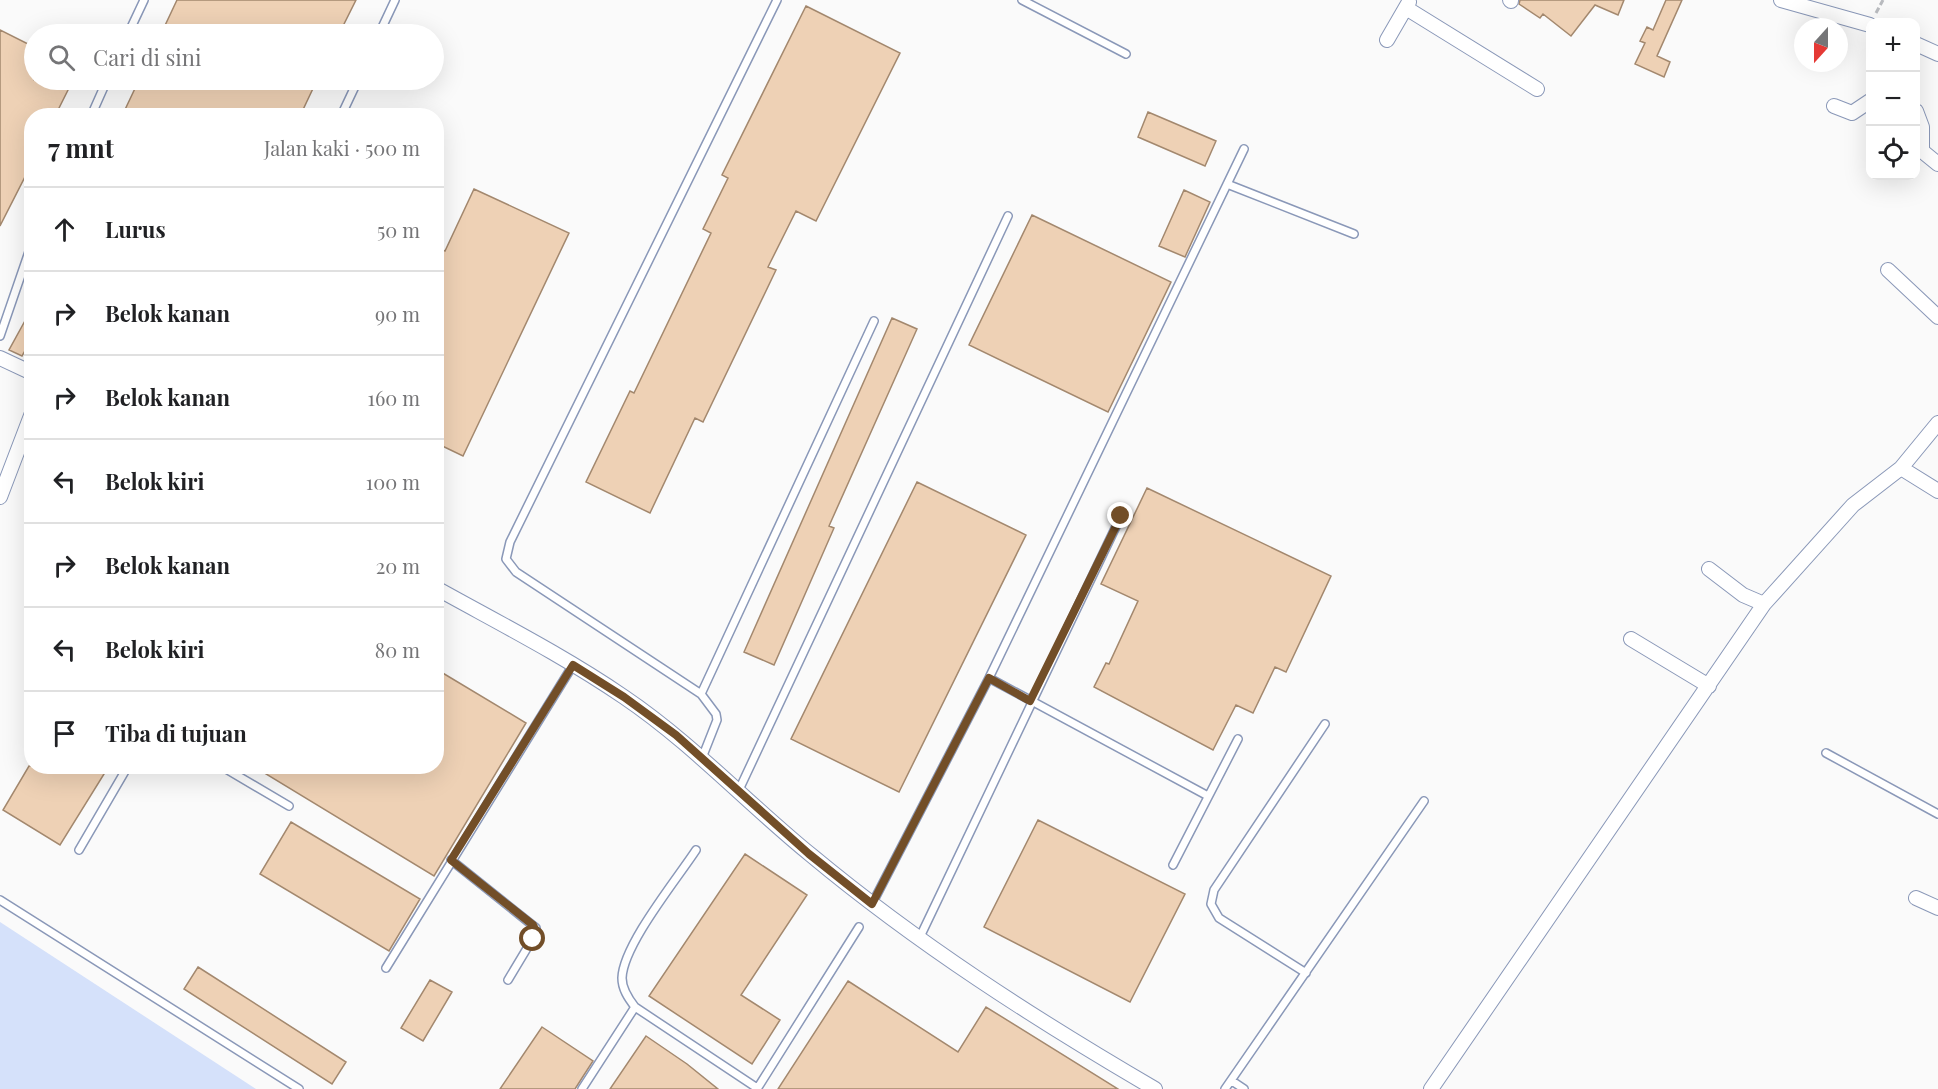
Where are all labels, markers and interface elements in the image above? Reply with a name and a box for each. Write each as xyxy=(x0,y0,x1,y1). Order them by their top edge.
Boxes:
north arrow xyxy=(1794,18,1848,72)
map controls xyxy=(1866,18,1920,180)
button: + xyxy=(1866,18,1920,72)
search box xyxy=(24,24,444,90)
icon: search xyxy=(45,41,78,74)
text: Cari di sini xyxy=(93,42,201,72)
button: − xyxy=(1866,72,1920,126)
button: locate xyxy=(1866,126,1920,180)
text: 7 mnt xyxy=(48,130,114,165)
text: Jalan kaki · 500 m xyxy=(264,134,420,161)
icon: ahead xyxy=(48,213,81,246)
text: Lurus xyxy=(105,214,166,244)
text: 50 m xyxy=(377,216,420,243)
icon: right xyxy=(48,297,81,330)
text: Belok kanan xyxy=(105,298,230,328)
text: 90 m xyxy=(375,300,420,327)
icon: right xyxy=(48,381,81,414)
text: Belok kanan xyxy=(105,382,230,412)
text: 160 m xyxy=(368,384,420,411)
icon: left xyxy=(48,465,81,498)
text: Belok kiri xyxy=(105,466,204,496)
text: 100 m xyxy=(366,468,420,495)
route end xyxy=(1107,502,1133,528)
icon: right xyxy=(48,549,81,582)
text: Belok kanan xyxy=(105,550,230,580)
text: 20 m xyxy=(376,552,420,579)
icon: left xyxy=(48,633,81,666)
text: Belok kiri xyxy=(105,634,204,664)
text: 80 m xyxy=(375,636,420,663)
icon: arrive xyxy=(48,717,81,750)
text: Tiba di tujuan xyxy=(105,718,247,748)
route start xyxy=(519,925,545,951)

